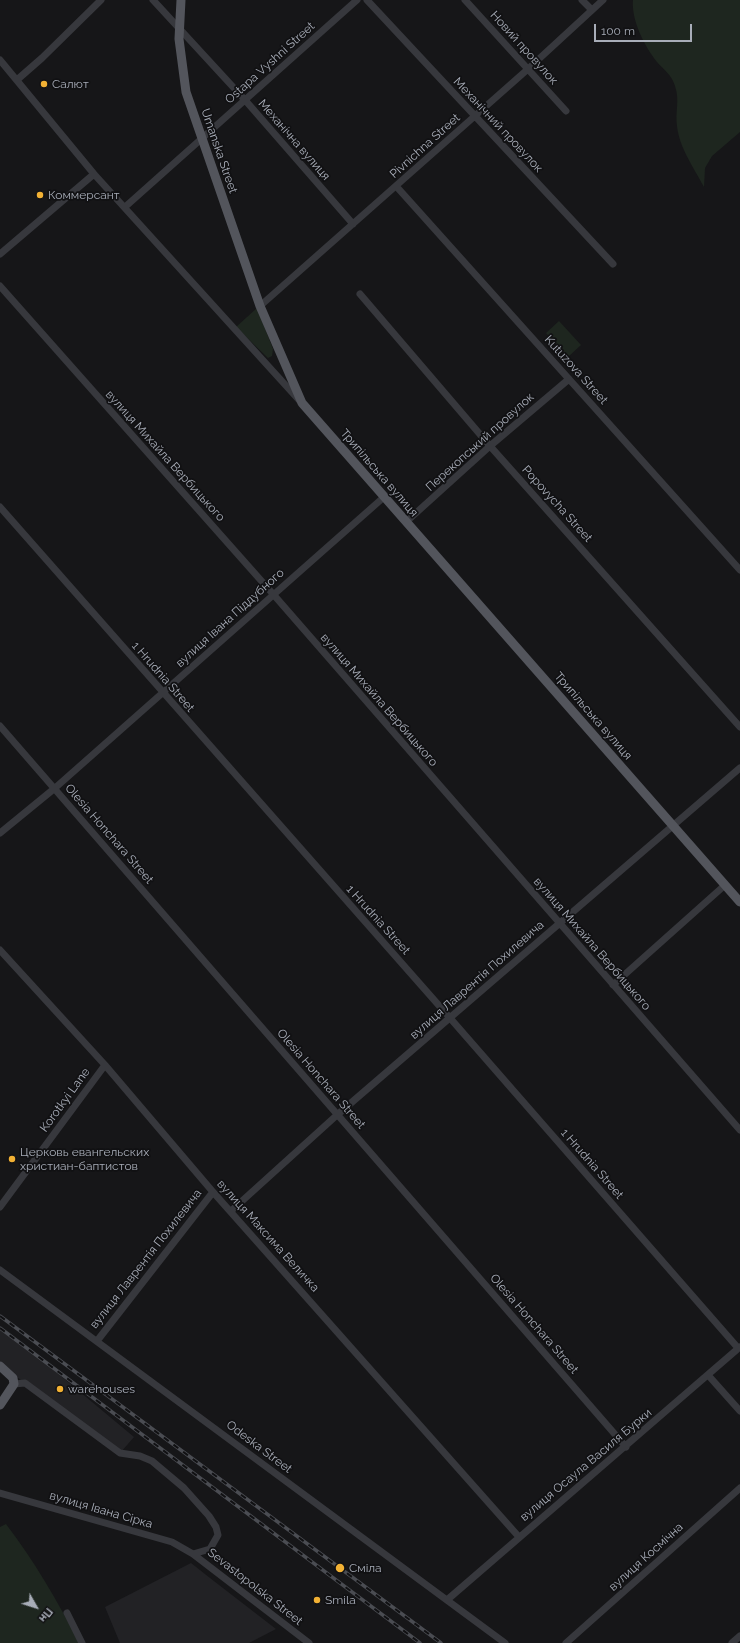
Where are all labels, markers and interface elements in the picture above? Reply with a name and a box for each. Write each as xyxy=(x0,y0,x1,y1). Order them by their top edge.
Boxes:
street label: Новий провулок xyxy=(487,8,561,88)
scale bar xyxy=(596,16,694,42)
street label: Ostapa Vyshni Street xyxy=(222,19,318,107)
text: 100 m xyxy=(601,24,635,38)
street label: Механічний провулок xyxy=(450,75,546,175)
place label: Салют xyxy=(52,77,89,91)
marker: Салют xyxy=(39,79,49,89)
street label: Механічна вулиця xyxy=(255,97,333,183)
street label: Umanska Street xyxy=(198,107,240,195)
street label: Pivnichna Street xyxy=(387,111,463,181)
place label: Коммерсант xyxy=(48,188,119,202)
marker: Коммерсант xyxy=(35,190,45,200)
street label: Kutuzova Street xyxy=(541,333,611,407)
street label: вулиця Михайла Вербицького xyxy=(102,387,228,525)
street label: Перекопський провулок xyxy=(423,390,537,494)
street label: Трипільська вулиця xyxy=(337,426,421,520)
street label: Popovycha Street xyxy=(519,463,595,545)
street label: вулиця Івана Піддубного xyxy=(173,566,287,670)
street label: вулиця Михайла Вербицького xyxy=(317,631,441,769)
street label: 1 Hrudnia Street xyxy=(129,639,197,715)
street label: Трипільська вулиця xyxy=(551,669,635,763)
street label: Olesia Honchara Street xyxy=(62,781,156,887)
street label: вулиця Михайла Вербицького xyxy=(530,875,654,1013)
street label: 1 Hrudnia Street xyxy=(343,882,413,958)
street label: вулиця Лаврентія Похилевича xyxy=(407,918,547,1042)
street label: Olesia Honchara Street xyxy=(274,1026,368,1132)
street label: Korotkyi Lane xyxy=(37,1065,93,1135)
street label: 1 Hrudnia Street xyxy=(558,1126,626,1202)
place label: Церковь евангельских христиан-баптистов xyxy=(20,1145,149,1173)
marker: Церковь евангельских христиан-баптистов xyxy=(7,1154,17,1164)
street label: вулиця Максима Величка xyxy=(214,1177,322,1295)
street label: вулиця Лаврентія Похилевича xyxy=(87,1186,205,1332)
street label: Olesia Honchara Street xyxy=(487,1271,581,1377)
place label: warehouses xyxy=(68,1382,135,1396)
marker: warehouses xyxy=(55,1384,65,1394)
street label: вулиця Осаула Василя Бурки xyxy=(517,1406,655,1524)
street label: Odeska Street xyxy=(223,1418,295,1476)
street label: вулиця Івана Сірка xyxy=(48,1488,154,1532)
street label: вулиця Космічна xyxy=(606,1520,686,1594)
street label: Sevastopolska Street xyxy=(205,1545,305,1629)
place label: Сміла xyxy=(349,1561,382,1575)
marker: Сміла xyxy=(334,1562,346,1574)
north arrow xyxy=(16,1587,56,1627)
place label: Smila xyxy=(325,1593,356,1607)
marker: Smila xyxy=(312,1595,322,1605)
text: Пн xyxy=(36,1605,55,1625)

